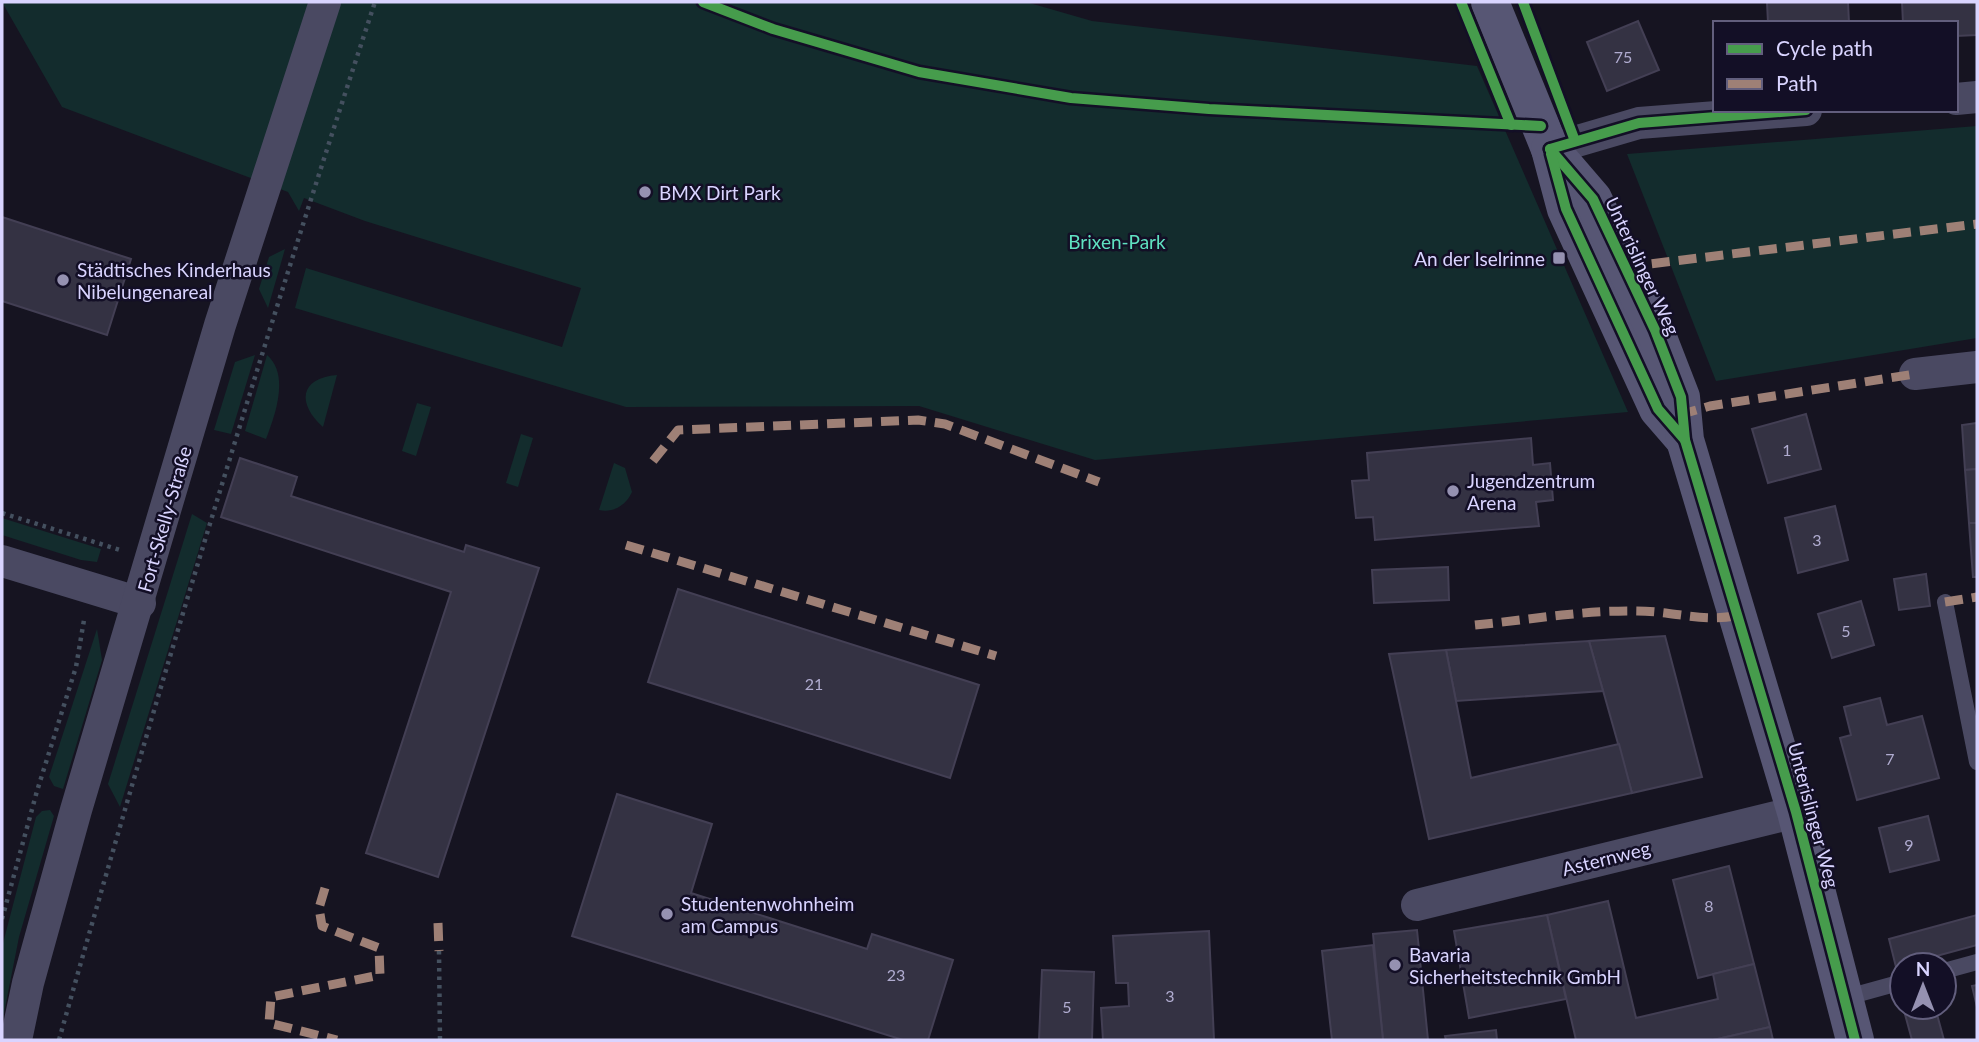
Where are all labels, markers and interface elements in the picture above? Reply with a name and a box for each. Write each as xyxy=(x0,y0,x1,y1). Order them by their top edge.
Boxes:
legend xyxy=(1713,21,1958,112)
text: Cycle path xyxy=(1776,35,1873,60)
house number: 75 xyxy=(1614,47,1632,66)
text: Path xyxy=(1776,70,1818,95)
place label: BMX Dirt Park xyxy=(659,181,781,204)
marker: BMX Dirt Park xyxy=(637,184,653,200)
street label: Unterislinger Weg xyxy=(1601,193,1685,339)
park label: Brixen-Park xyxy=(1068,230,1166,253)
place label: An der Iselrinne xyxy=(1414,247,1545,270)
marker: An der Iselrinne xyxy=(1551,250,1567,266)
place label: Städtisches Kinderhaus Nibelungenareal xyxy=(77,258,271,303)
marker: Städtisches Kinderhaus Nibelungenareal xyxy=(55,272,71,288)
house number: 1 xyxy=(1782,440,1792,459)
street label: Fort-Skelly-Straße xyxy=(132,443,196,595)
place label: Jugendzentrum Arena xyxy=(1467,469,1595,514)
marker: Jugendzentrum Arena xyxy=(1445,483,1461,499)
house number: 3 xyxy=(1812,530,1822,549)
house number: 5 xyxy=(1841,621,1851,640)
house number: 21 xyxy=(805,674,823,693)
street label: Unterislinger Weg xyxy=(1784,740,1845,890)
house number: 7 xyxy=(1885,749,1895,768)
house number: 9 xyxy=(1904,835,1914,854)
street label: Asternweg xyxy=(1560,836,1653,880)
place label: Studentenwohnheim am Campus xyxy=(681,892,854,937)
house number: 8 xyxy=(1704,896,1714,915)
marker: Studentenwohnheim am Campus xyxy=(659,906,675,922)
place label: Bavaria Sicherheitstechnik GmbH xyxy=(1409,943,1621,988)
north arrow xyxy=(1888,951,1958,1021)
marker: Bavaria Sicherheitstechnik GmbH xyxy=(1387,957,1403,973)
text: N xyxy=(1916,957,1930,980)
house number: 23 xyxy=(887,965,905,984)
house number: 3 xyxy=(1165,986,1175,1005)
house number: 5 xyxy=(1062,997,1072,1016)

